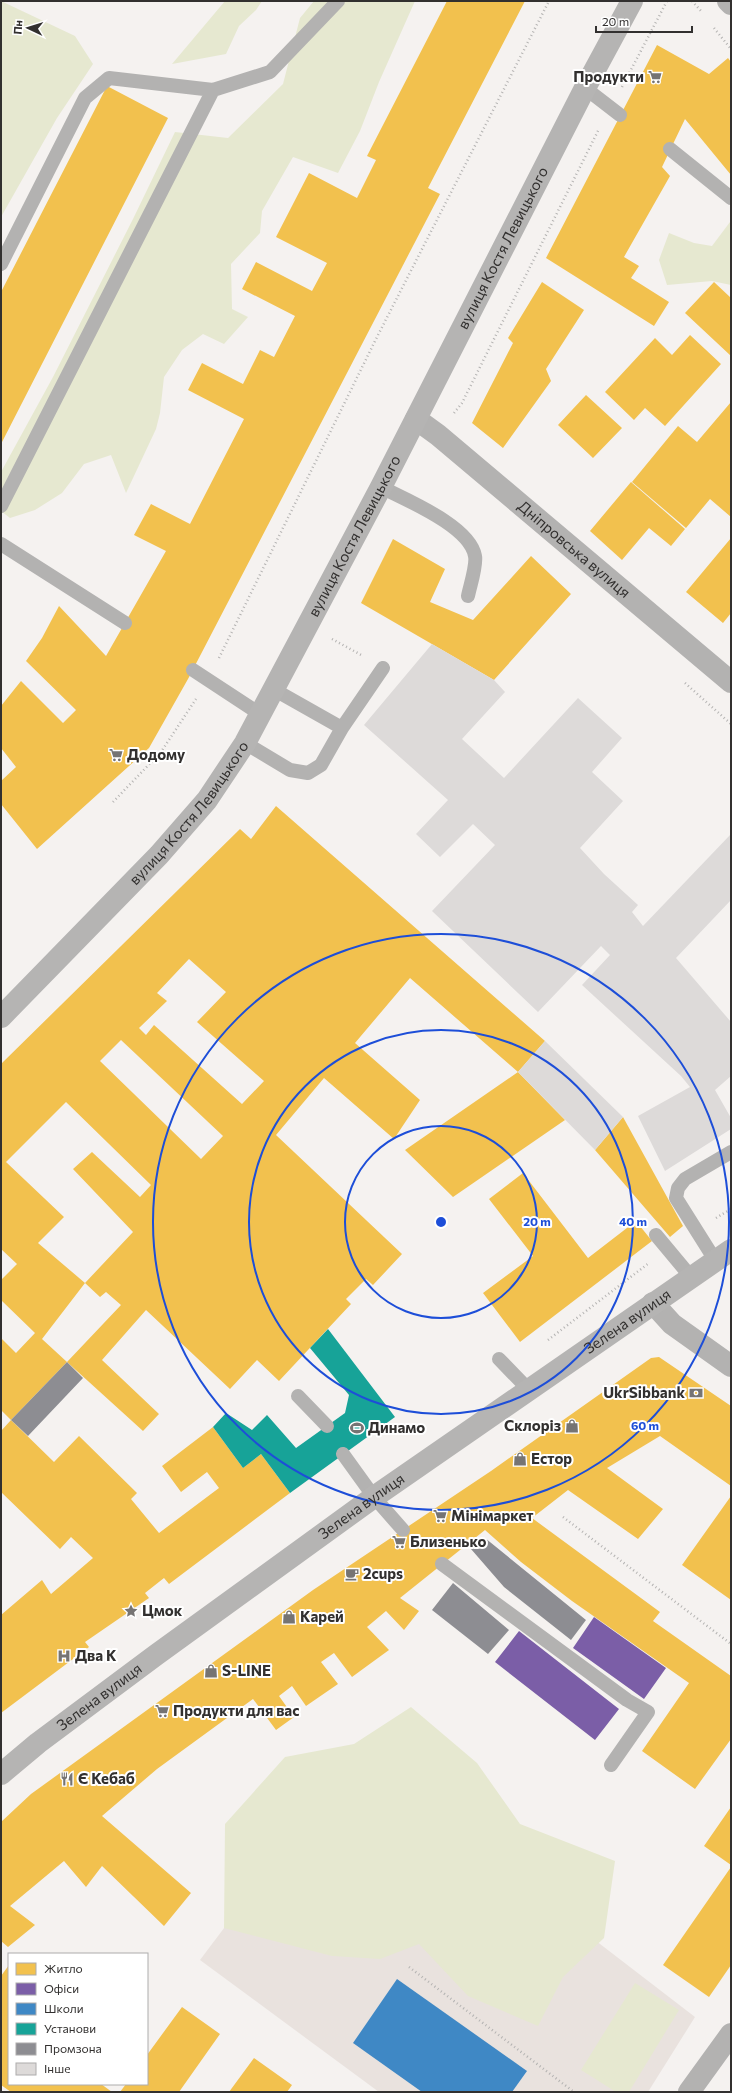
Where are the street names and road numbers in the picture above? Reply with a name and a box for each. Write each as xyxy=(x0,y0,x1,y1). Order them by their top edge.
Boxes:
street label: вулиця Костя Левицького xyxy=(453,163,551,332)
street label: вулиця Костя Левицького xyxy=(304,452,404,619)
street label: Дніпровська вулиця xyxy=(515,496,634,601)
street label: вулиця Костя Левицького xyxy=(125,737,252,888)
street label: Зелена вулиця xyxy=(580,1285,674,1357)
street label: Зелена вулиця xyxy=(314,1469,407,1542)
street label: Зелена вулиця xyxy=(53,1659,145,1734)

